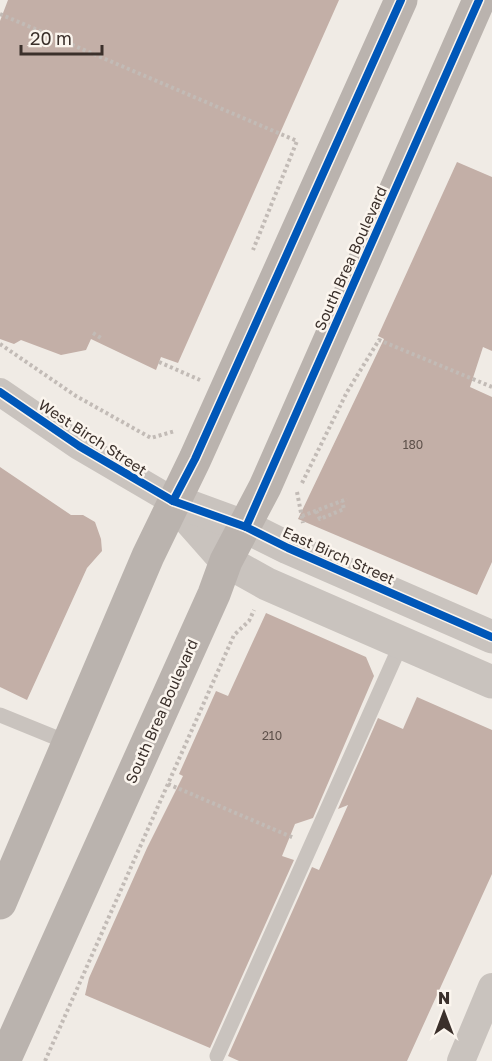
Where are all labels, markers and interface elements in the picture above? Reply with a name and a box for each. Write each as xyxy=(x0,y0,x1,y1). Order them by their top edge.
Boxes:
scale bar xyxy=(21,18,102,56)
text: 20 m xyxy=(30,27,72,49)
street label: South Brea Boulevard xyxy=(310,183,390,333)
street label: West Birch Street xyxy=(35,395,151,479)
house number: 180 xyxy=(403,437,423,452)
street label: East Birch Street xyxy=(280,522,398,588)
street label: South Brea Boulevard xyxy=(121,636,201,786)
house number: 210 xyxy=(262,728,282,743)
north arrow xyxy=(414,983,474,1043)
text: N xyxy=(438,988,450,1008)

